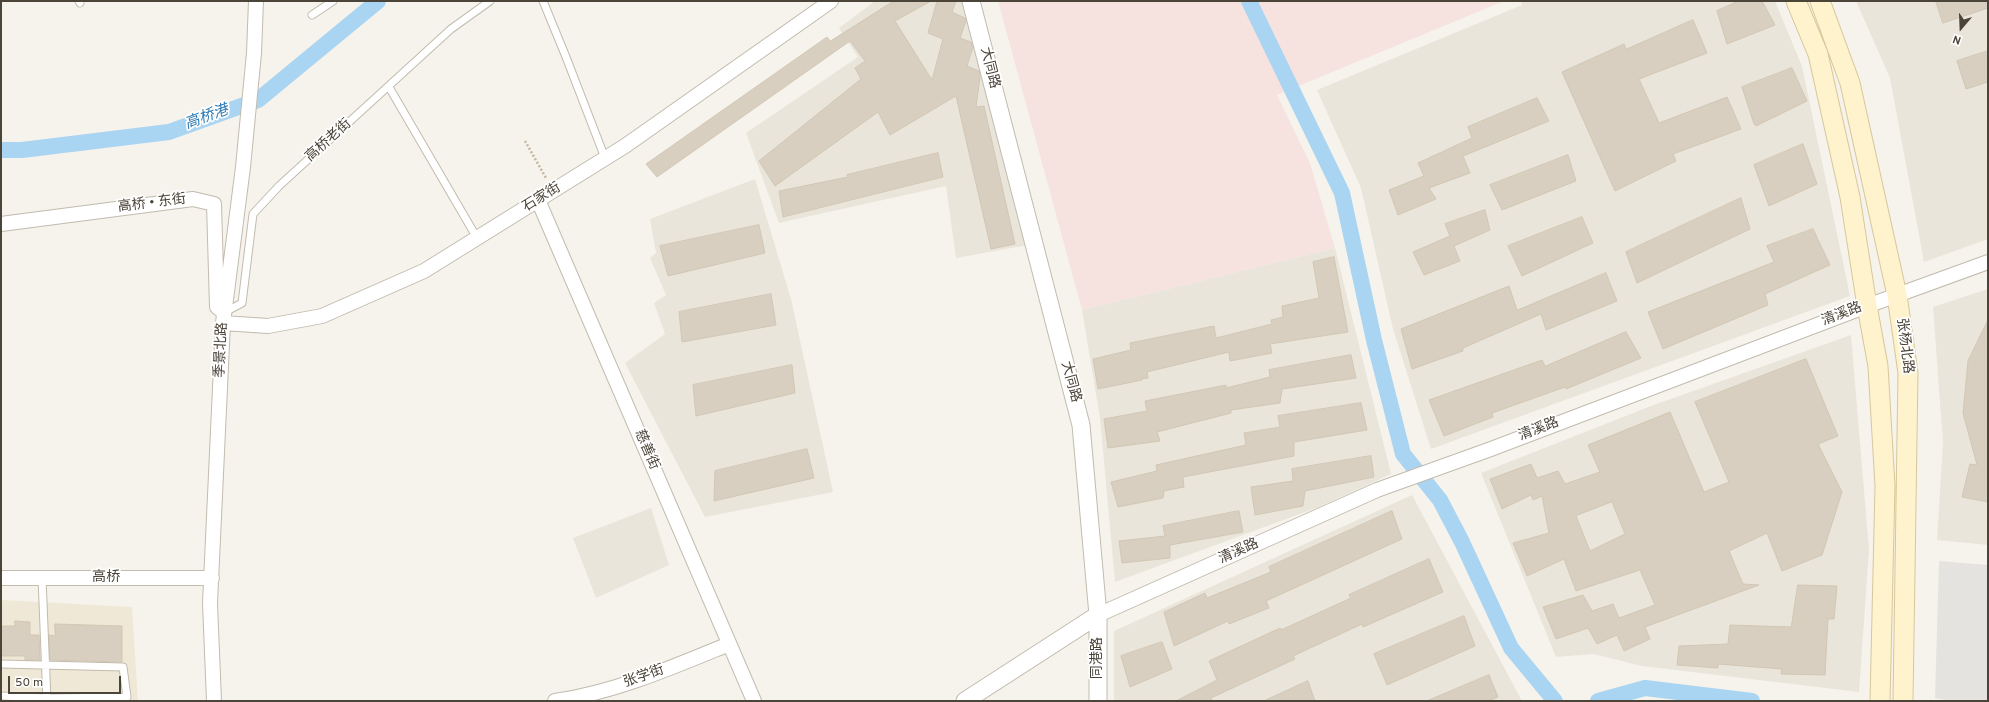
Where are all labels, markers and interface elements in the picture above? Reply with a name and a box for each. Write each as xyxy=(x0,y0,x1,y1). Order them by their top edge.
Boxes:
north arrow xyxy=(1941,8,1981,48)
text: N xyxy=(1951,31,1963,47)
street label: 大同路 xyxy=(976,46,1002,90)
water label: 高桥港 xyxy=(183,102,231,134)
street label: 高桥老街 xyxy=(303,116,355,166)
street label: 石家街 xyxy=(520,180,564,216)
street label: 高桥 • 东街 xyxy=(117,191,187,217)
street label: 清溪路 xyxy=(1819,300,1865,330)
street label: 张杨北路 xyxy=(1892,317,1916,375)
street label: 季景北路 xyxy=(212,322,232,378)
street label: 大同路 xyxy=(1056,360,1084,404)
street label: 清溪路 xyxy=(1516,415,1562,445)
street label: 慈善街 xyxy=(630,427,662,473)
street label: 清溪路 xyxy=(1216,536,1262,568)
street label: 高桥 xyxy=(92,570,120,586)
street label: 同港路 xyxy=(1090,637,1106,679)
street label: 张学街 xyxy=(621,662,667,692)
scale bar xyxy=(10,668,123,694)
text: 50 m xyxy=(15,675,43,691)

